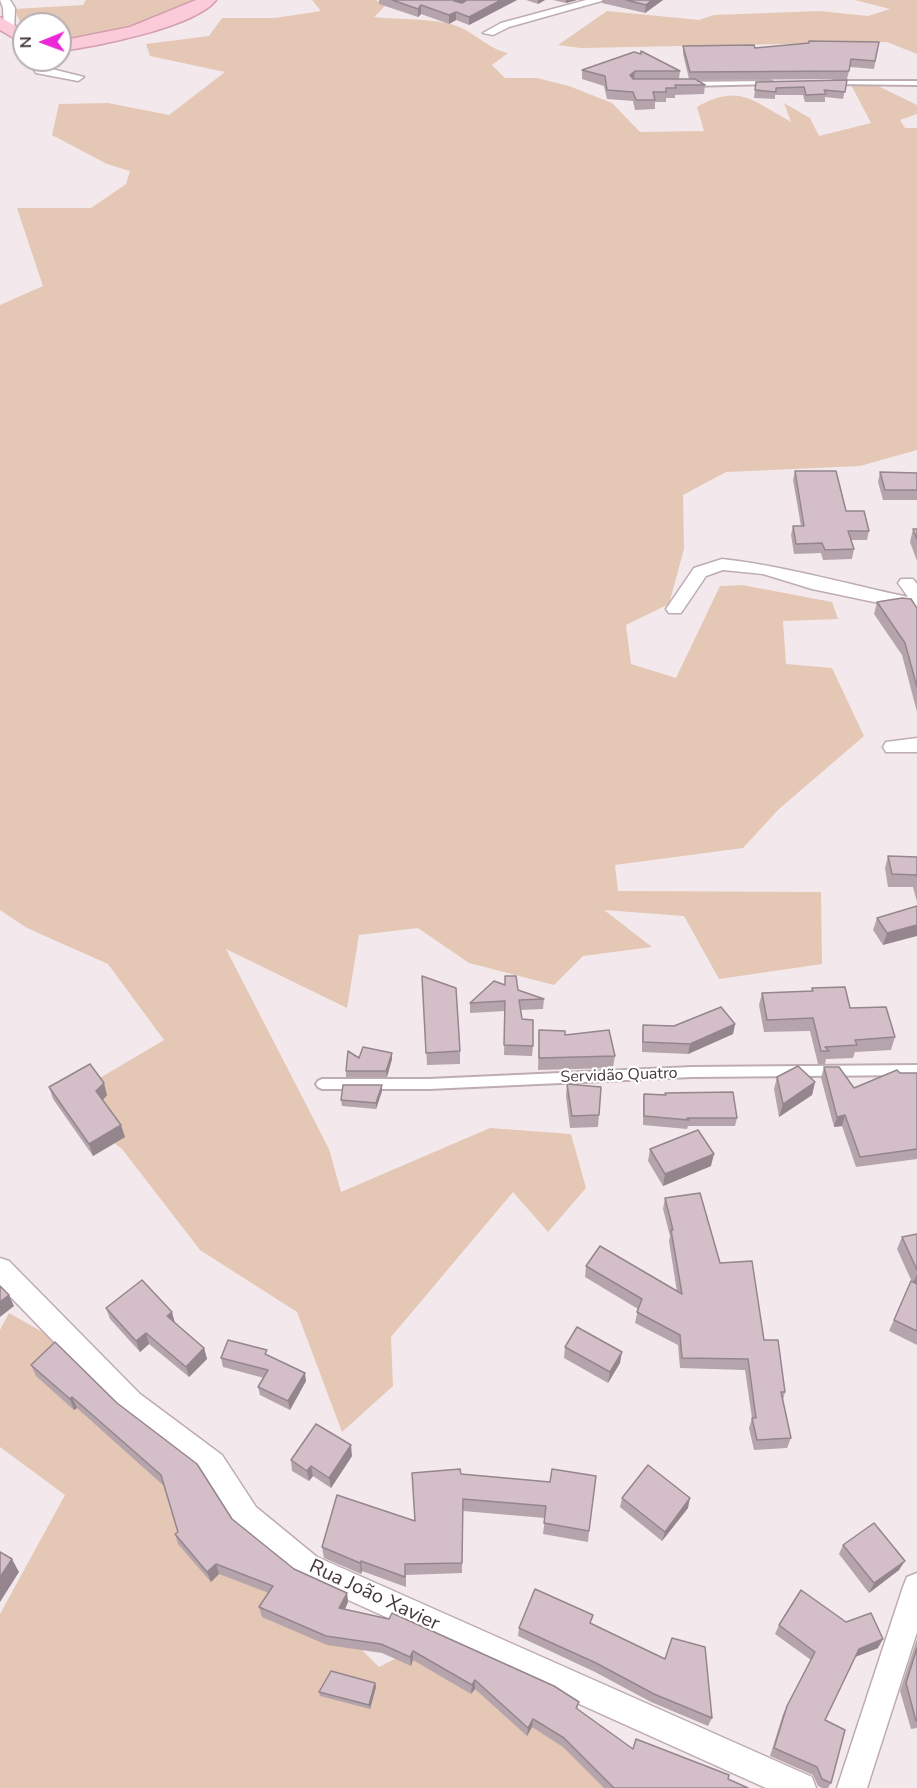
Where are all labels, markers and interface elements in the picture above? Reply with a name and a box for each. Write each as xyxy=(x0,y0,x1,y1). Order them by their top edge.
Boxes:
north arrow xyxy=(12,12,72,72)
text: N xyxy=(15,36,37,48)
street label: Servidão Quatro xyxy=(560,1064,678,1088)
street label: Rua João Xavier xyxy=(305,1555,443,1637)

